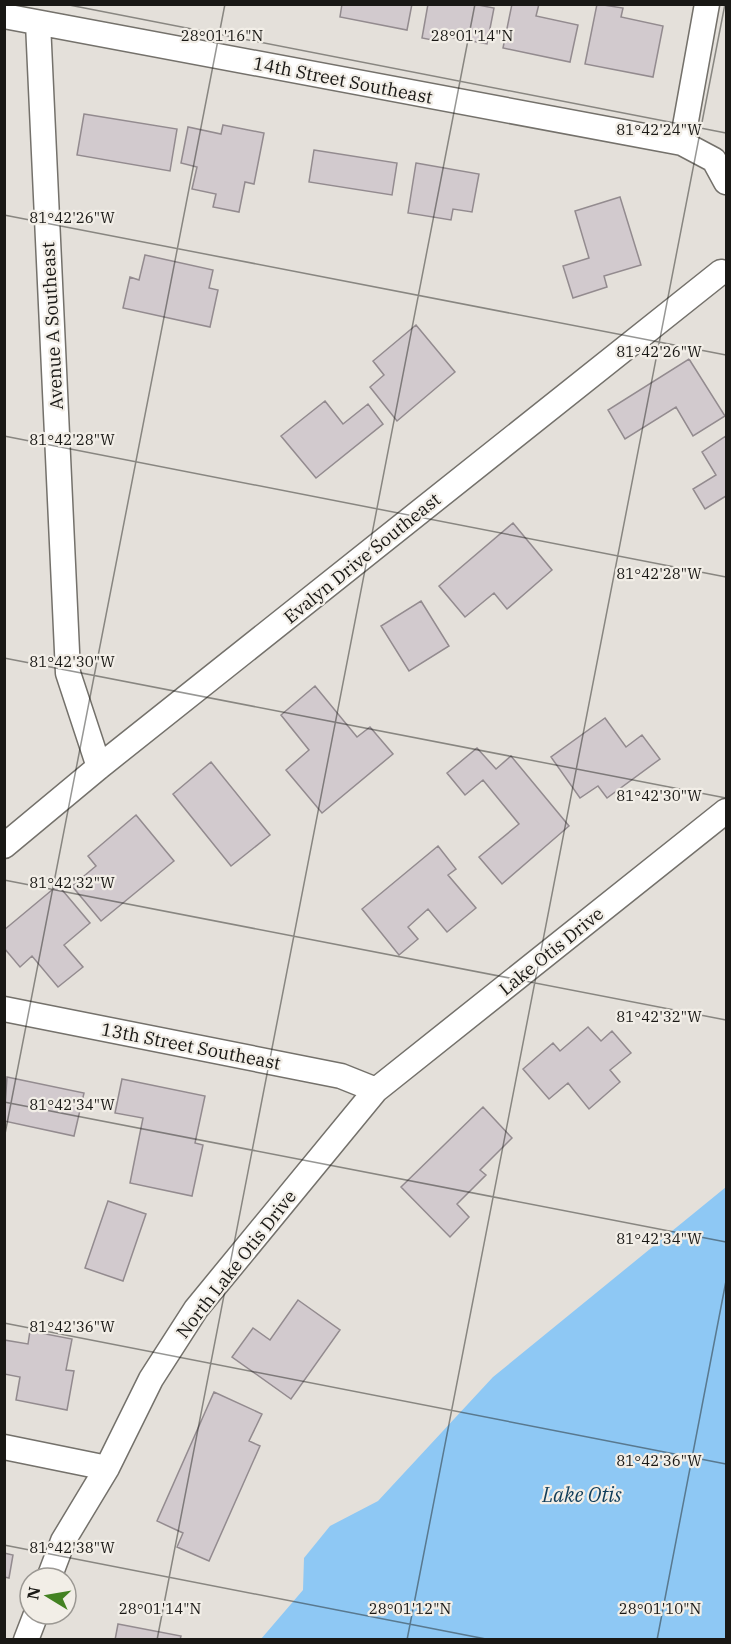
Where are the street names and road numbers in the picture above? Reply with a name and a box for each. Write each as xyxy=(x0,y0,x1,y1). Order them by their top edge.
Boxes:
street label: 14th Street Southeast xyxy=(251,51,435,109)
street label: Avenue A Southeast xyxy=(36,241,68,411)
street label: Evalyn Drive Southeast xyxy=(279,488,445,628)
street label: Lake Otis Drive xyxy=(494,902,608,1000)
street label: 13th Street Southeast xyxy=(99,1017,283,1075)
street label: North Lake Otis Drive xyxy=(171,1185,301,1343)

